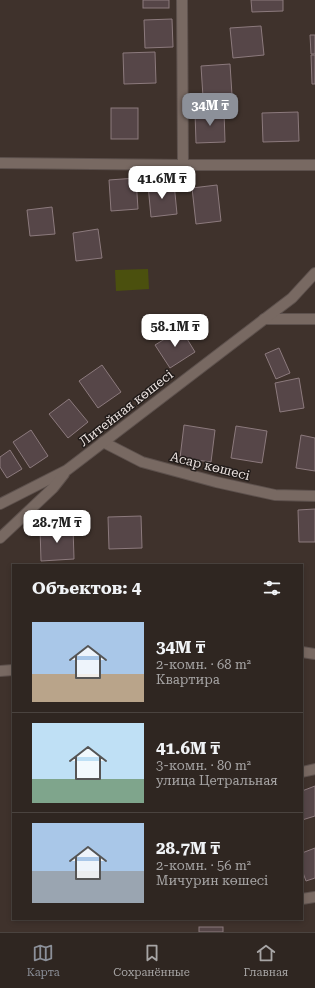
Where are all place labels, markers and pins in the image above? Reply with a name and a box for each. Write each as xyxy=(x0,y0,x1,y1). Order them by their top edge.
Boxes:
pin: 34M ₸ xyxy=(182,93,238,127)
pin: 41.6M ₸ xyxy=(125,166,199,200)
pin: 58.1M ₸ xyxy=(138,314,212,348)
pin: 28.7M ₸ xyxy=(20,510,94,544)

